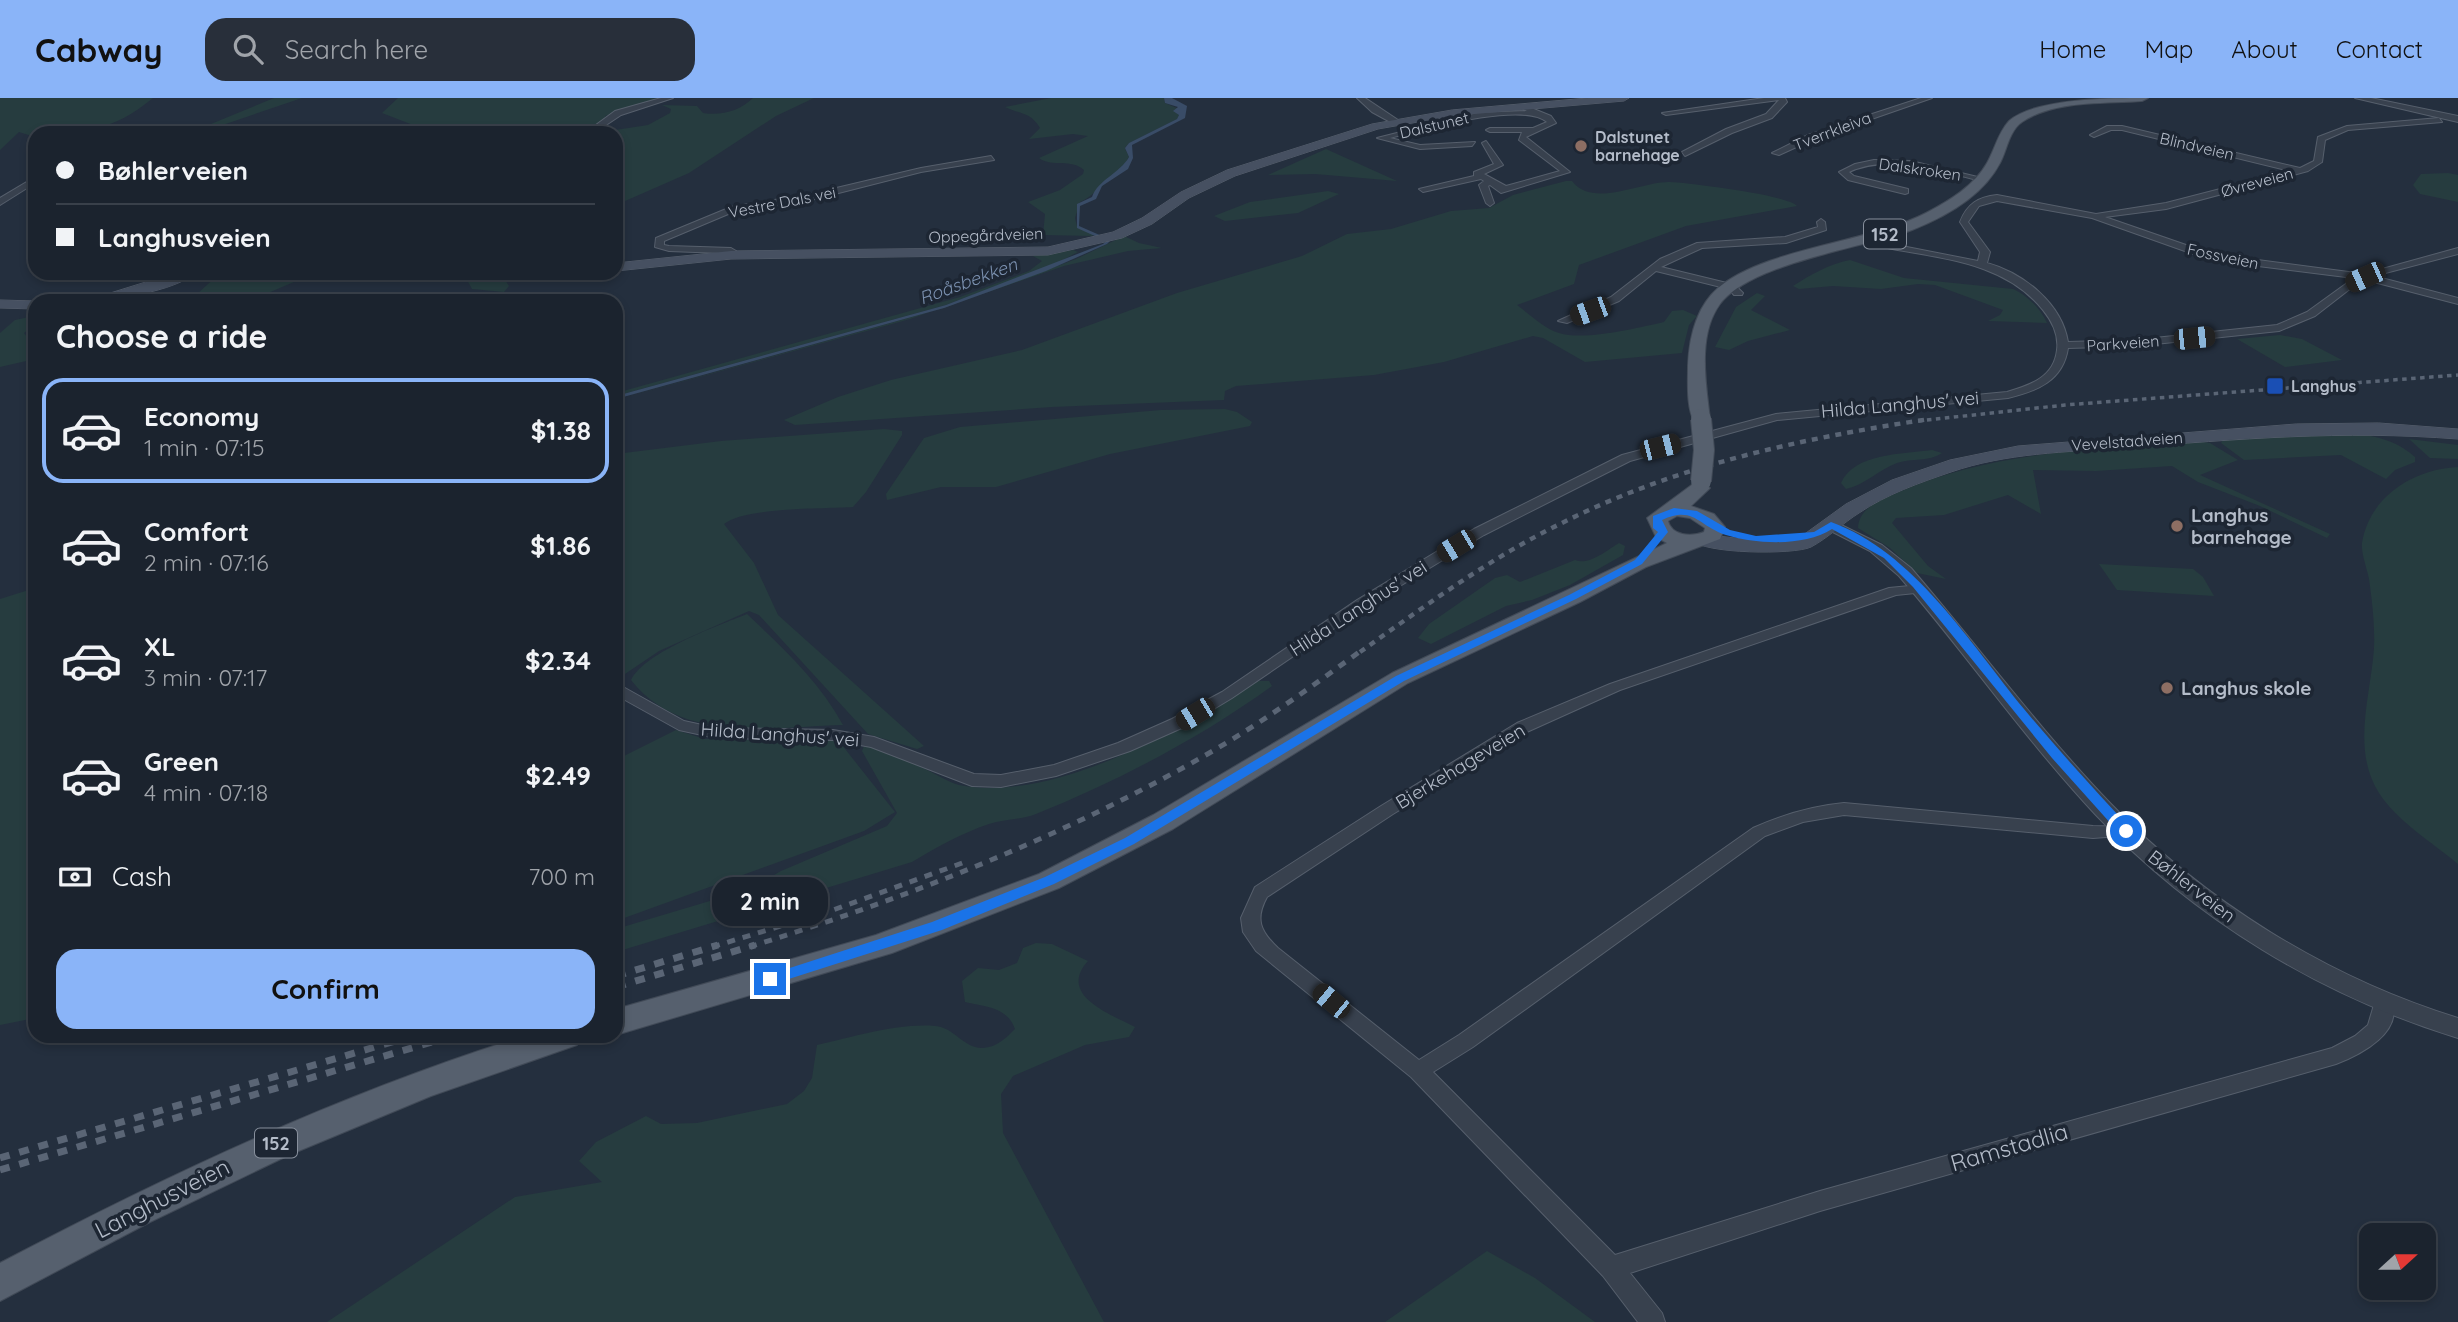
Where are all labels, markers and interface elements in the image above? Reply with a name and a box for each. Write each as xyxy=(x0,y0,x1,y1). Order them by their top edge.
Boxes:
search box xyxy=(205,18,695,81)
text: Cabway xyxy=(35,29,163,70)
icon: search xyxy=(229,30,267,68)
text: Search here xyxy=(285,33,428,66)
text: Home xyxy=(2039,34,2106,64)
text: Map xyxy=(2144,34,2193,64)
text: About xyxy=(2231,34,2298,64)
text: Contact xyxy=(2336,34,2423,64)
street label: Dalstunet xyxy=(1397,107,1471,143)
street label: Tverrkleiva xyxy=(1790,107,1874,155)
place label: Dalstunet barnehage xyxy=(1595,127,1680,165)
street label: Blindveien xyxy=(2158,128,2236,164)
marker: Dalstunet barnehage xyxy=(1573,138,1589,154)
street label: Dalskroken xyxy=(1878,153,1962,185)
text: Bøhlerveien xyxy=(98,154,248,187)
street label: Øvreveien xyxy=(2219,163,2295,201)
street label: Vestre Dals vei xyxy=(727,182,837,222)
road number: 152 xyxy=(1864,219,1906,248)
text: Langhusveien xyxy=(98,221,271,254)
street label: Oppegårdveien xyxy=(928,223,1044,247)
street label: Fossveien xyxy=(2185,239,2261,273)
water label: Roåsbekken xyxy=(916,252,1021,309)
car xyxy=(2342,259,2389,295)
car xyxy=(1567,294,1614,328)
text: Choose a ride xyxy=(56,316,268,356)
car xyxy=(2173,325,2216,351)
street label: Parkveien xyxy=(2086,330,2160,356)
marker: Langhus xyxy=(2265,376,2285,396)
place label: Langhus xyxy=(2291,376,2357,396)
street label: Hilda Langhus' vei xyxy=(1820,385,1980,423)
icon: car xyxy=(60,399,123,462)
text: Economy xyxy=(144,400,259,433)
text: $1.38 xyxy=(531,414,591,447)
street label: Vevelstadveien xyxy=(2071,427,2183,455)
car xyxy=(1638,432,1683,462)
text: 1 min · 07:15 xyxy=(144,433,265,462)
place label: Langhus barnehage xyxy=(2191,503,2292,549)
icon: car xyxy=(60,514,123,577)
text: Comfort xyxy=(144,515,249,548)
marker: Langhus barnehage xyxy=(2169,518,2185,534)
car xyxy=(1433,526,1480,566)
text: $1.86 xyxy=(530,529,591,562)
text: 2 min · 07:16 xyxy=(144,548,269,577)
street label: Hilda Langhus' vei xyxy=(1285,555,1431,661)
icon: car xyxy=(60,629,123,692)
text: XL xyxy=(144,630,176,663)
text: $2.34 xyxy=(525,644,591,677)
text: 3 min · 07:17 xyxy=(144,663,267,692)
place label: Langhus skole xyxy=(2181,676,2311,700)
marker: Langhus skole xyxy=(2159,680,2175,696)
car xyxy=(1172,694,1219,734)
street label: Hilda Langhus' vei xyxy=(700,716,860,752)
street label: Bjerkehageveien xyxy=(1391,718,1529,814)
icon: car xyxy=(60,744,123,807)
text: Green xyxy=(144,745,219,778)
text: $2.49 xyxy=(525,759,591,792)
text: 4 min · 07:18 xyxy=(144,778,268,807)
route start xyxy=(2110,815,2142,847)
street label: Bøhlerveien xyxy=(2144,844,2240,928)
icon: cash xyxy=(56,858,94,896)
text: Cash xyxy=(112,860,172,893)
text: 700 m xyxy=(529,862,595,891)
callout: 2 min xyxy=(712,878,828,926)
text: 2 min xyxy=(740,887,800,916)
button: Confirm xyxy=(56,949,595,1029)
route end xyxy=(754,963,786,995)
car xyxy=(1309,980,1354,1022)
street label: Ramstadlia xyxy=(1947,1116,2071,1178)
road number: 152 xyxy=(255,1128,297,1158)
street label: Langhusveien xyxy=(90,1152,234,1244)
north arrow xyxy=(2359,1223,2436,1300)
map controls xyxy=(2359,1223,2436,1300)

